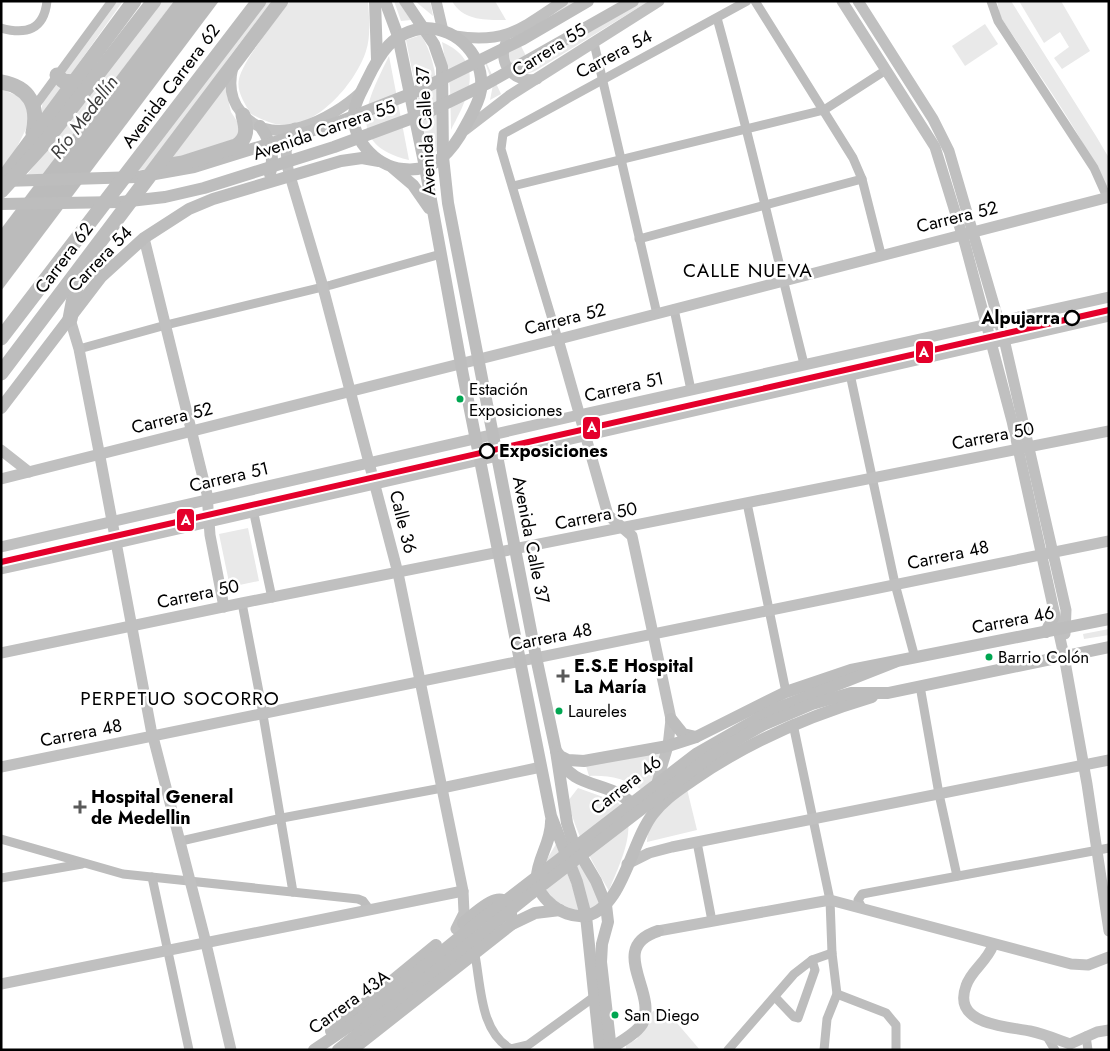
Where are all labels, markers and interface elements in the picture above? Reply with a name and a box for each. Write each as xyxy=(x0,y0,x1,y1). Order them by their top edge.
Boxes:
street label: Carrera 55 xyxy=(507,17,591,83)
street label: Avenida Carrera 62 xyxy=(116,18,226,154)
street label: Carrera 54 xyxy=(571,23,657,85)
street label: Avenida Calle 37 xyxy=(410,65,442,196)
water label: Río Medellín xyxy=(44,70,124,164)
street label: Avenida Carrera 55 xyxy=(249,93,399,167)
street label: Carrera 52 xyxy=(914,194,1000,240)
street label: Carrera 62 xyxy=(29,217,99,299)
street label: Carrera 54 xyxy=(62,220,138,298)
district label: CALLE NUEVA xyxy=(683,257,813,284)
street label: Carrera 52 xyxy=(522,296,608,342)
place label: Alpujarra xyxy=(980,305,1060,331)
marker: Alpujarra xyxy=(1064,310,1080,326)
line badge: A xyxy=(915,340,934,364)
text: A xyxy=(918,342,930,362)
street label: Carrera 51 xyxy=(582,365,666,409)
place label: Estación Exposiciones xyxy=(469,377,562,422)
marker: Estación Exposiciones xyxy=(455,394,465,404)
street label: Carrera 52 xyxy=(129,395,215,441)
street label: Carrera 50 xyxy=(950,415,1037,457)
line badge: A xyxy=(582,416,601,440)
text: A xyxy=(586,417,598,437)
place label: Exposiciones xyxy=(499,438,608,464)
marker: Exposiciones xyxy=(479,443,495,459)
street label: Carrera 51 xyxy=(187,455,271,499)
street label: Avenida Calle 37 xyxy=(506,474,556,606)
street label: Calle 36 xyxy=(383,488,423,556)
street label: Carrera 50 xyxy=(553,495,640,537)
line badge: A xyxy=(176,508,195,532)
text: A xyxy=(180,510,192,530)
street label: Carrera 48 xyxy=(905,534,991,576)
street label: Carrera 50 xyxy=(154,573,242,615)
street label: Carrera 46 xyxy=(970,599,1056,641)
street label: Carrera 48 xyxy=(508,616,594,658)
place label: Barrio Colón xyxy=(998,645,1089,669)
marker: Barrio Colón xyxy=(984,652,994,662)
place label: E.S.E Hospital La María xyxy=(574,653,693,700)
marker: E.S.E Hospital La María xyxy=(556,669,570,683)
district label: PERPETUO SOCORRO xyxy=(80,685,280,712)
place label: Laureles xyxy=(568,699,627,723)
marker: Laureles xyxy=(554,706,564,716)
street label: Carrera 48 xyxy=(38,712,124,754)
street label: Carrera 46 xyxy=(585,749,667,821)
place label: Hospital General de Medellin xyxy=(91,784,233,831)
marker: Hospital General de Medellin xyxy=(73,800,87,814)
street label: Carrera 43A xyxy=(303,964,395,1040)
place label: San Diego xyxy=(624,1003,699,1027)
marker: San Diego xyxy=(610,1010,620,1020)

